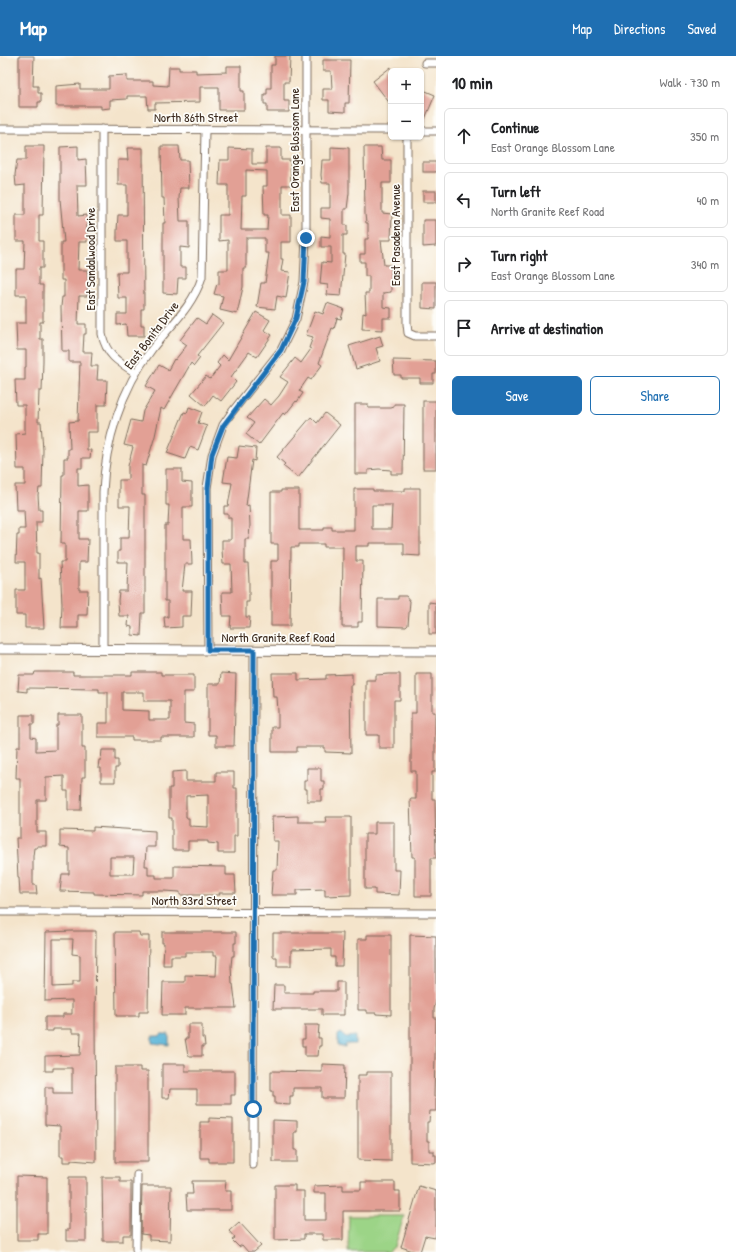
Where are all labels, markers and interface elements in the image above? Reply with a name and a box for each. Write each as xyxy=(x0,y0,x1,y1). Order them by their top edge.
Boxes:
text: Map xyxy=(20,15,47,41)
text: Map xyxy=(572,19,592,38)
text: Directions xyxy=(614,19,665,38)
text: Saved xyxy=(687,19,716,38)
map controls xyxy=(388,68,424,140)
button: + xyxy=(388,68,424,104)
text: 10 min xyxy=(452,71,493,94)
text: Walk · 730 m xyxy=(660,73,720,91)
street label: East Orange Blossom Lane xyxy=(285,88,303,212)
button: − xyxy=(388,104,424,140)
street label: North 86th Street xyxy=(154,108,239,126)
text: Continue xyxy=(491,117,539,138)
icon: ahead xyxy=(453,125,475,147)
text: 350 m xyxy=(690,127,719,145)
text: East Orange Blossom Lane xyxy=(491,138,615,156)
text: Turn left xyxy=(491,181,541,202)
street label: East Pasadena Avenue xyxy=(386,184,404,286)
icon: left xyxy=(453,189,475,211)
text: 40 m xyxy=(696,191,719,209)
text: North Granite Reef Road xyxy=(491,202,604,220)
street label: East Sandalwood Drive xyxy=(81,208,99,310)
route end xyxy=(297,229,315,247)
text: Turn right xyxy=(491,245,547,266)
icon: right xyxy=(453,253,475,275)
text: 340 m xyxy=(691,255,719,273)
text: East Orange Blossom Lane xyxy=(491,266,615,284)
street label: East Bonita Drive xyxy=(119,297,183,373)
icon: arrive xyxy=(453,317,475,339)
text: Arrive at destination xyxy=(491,318,603,339)
button: Save xyxy=(452,376,582,415)
button: Share xyxy=(590,376,720,415)
street label: North Granite Reef Road xyxy=(221,628,335,646)
street label: North 83rd Street xyxy=(152,891,237,909)
route start xyxy=(244,1100,262,1118)

